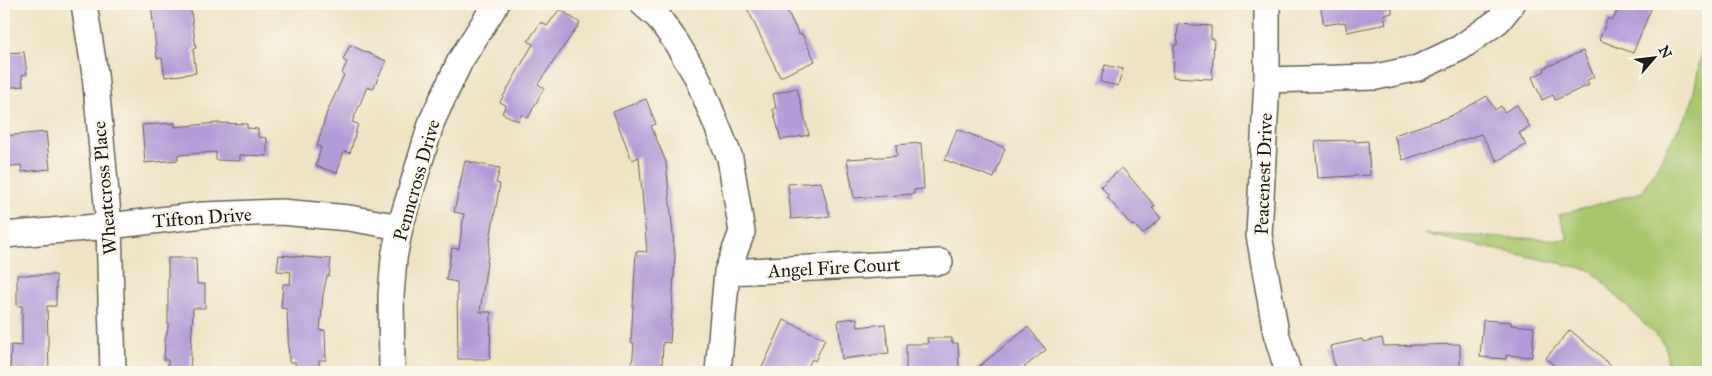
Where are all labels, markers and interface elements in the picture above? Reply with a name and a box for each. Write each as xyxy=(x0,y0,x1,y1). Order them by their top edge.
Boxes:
north arrow xyxy=(1630,32,1680,82)
text: N xyxy=(1655,43,1675,61)
street label: Peacenest Drive xyxy=(1250,112,1277,235)
street label: Penncross Drive xyxy=(388,117,445,244)
street label: Wheatcross Place xyxy=(87,120,122,256)
street label: Tifton Drive xyxy=(152,203,252,232)
street label: Angel Fire Court xyxy=(766,253,901,283)

